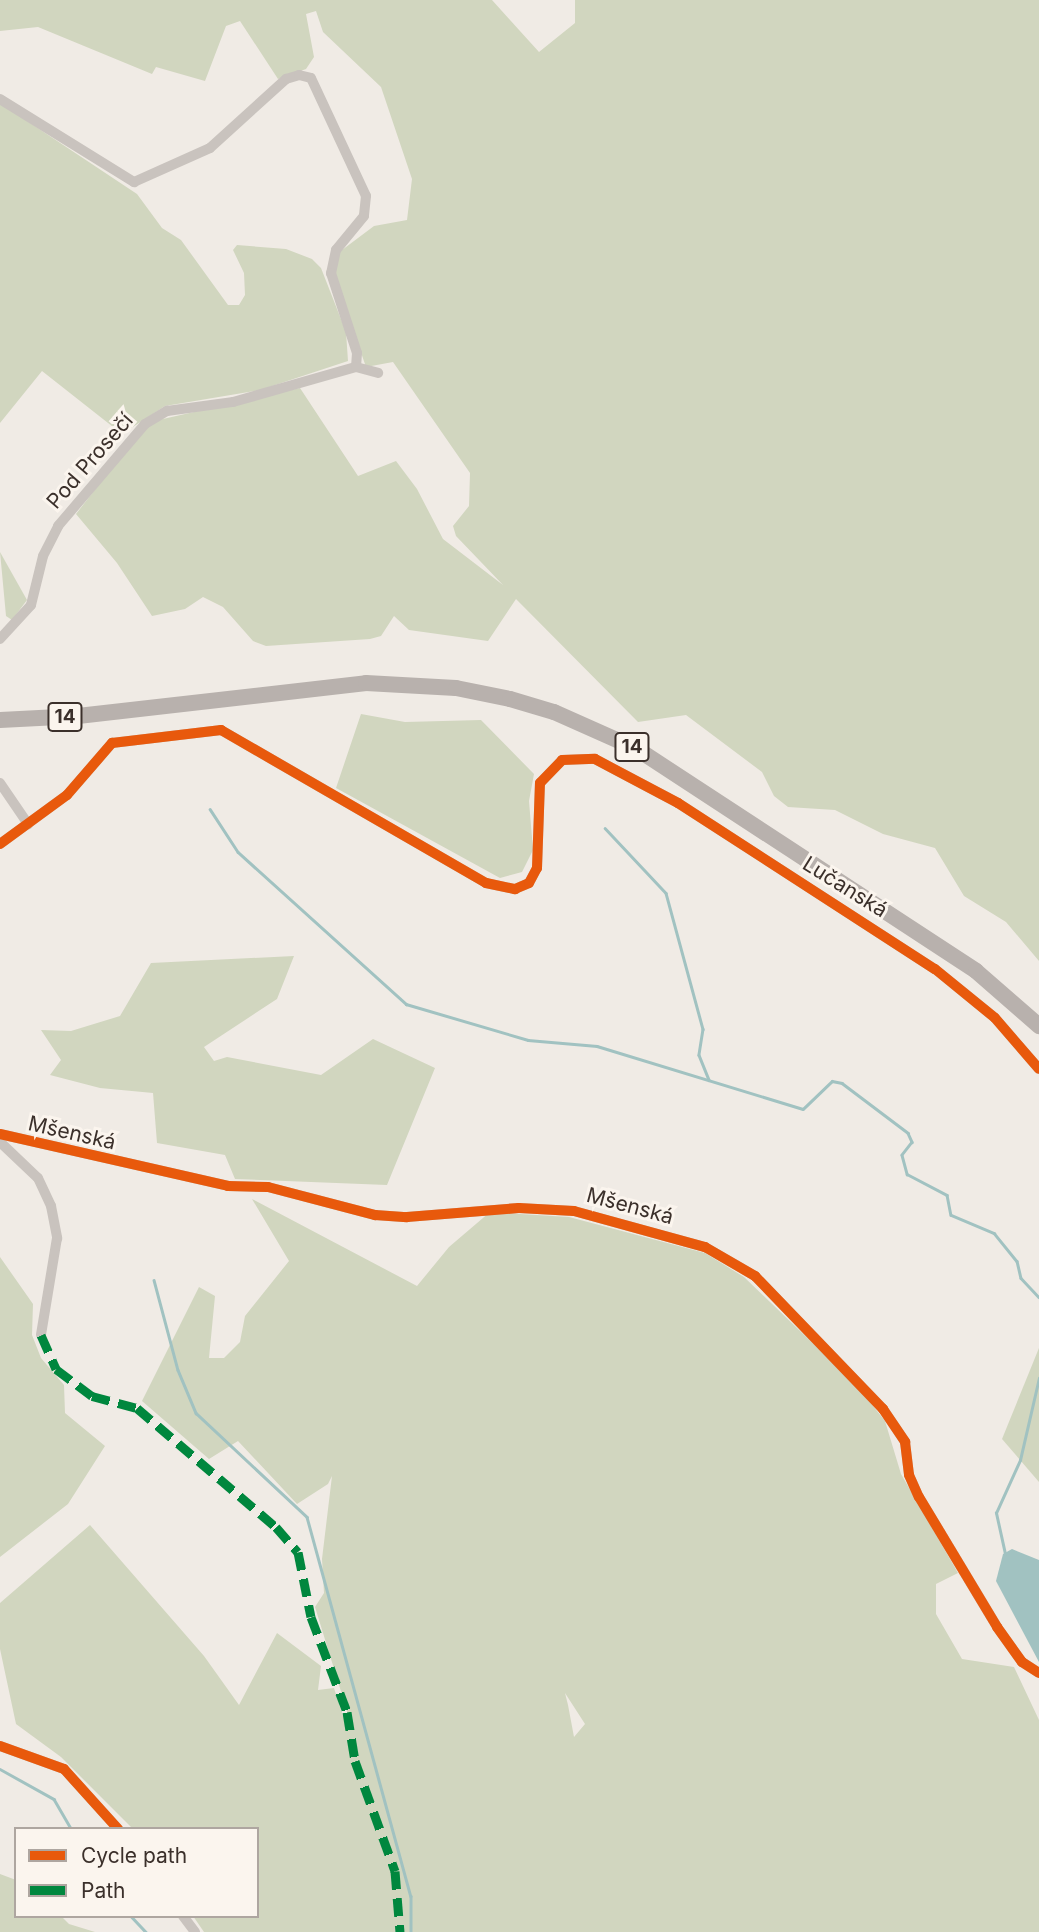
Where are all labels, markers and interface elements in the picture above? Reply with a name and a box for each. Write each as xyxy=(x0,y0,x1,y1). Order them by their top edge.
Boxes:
street label: Pod Prosečí xyxy=(42,408,138,514)
road number: 14 xyxy=(46,702,84,732)
road number: 14 xyxy=(613,732,651,762)
street label: Lučanská xyxy=(798,851,892,923)
street label: Mšenská xyxy=(26,1111,118,1155)
street label: Mšenská xyxy=(584,1182,676,1230)
legend xyxy=(14,1827,259,1918)
text: Cycle path xyxy=(81,1843,187,1868)
text: Path xyxy=(81,1878,126,1903)

